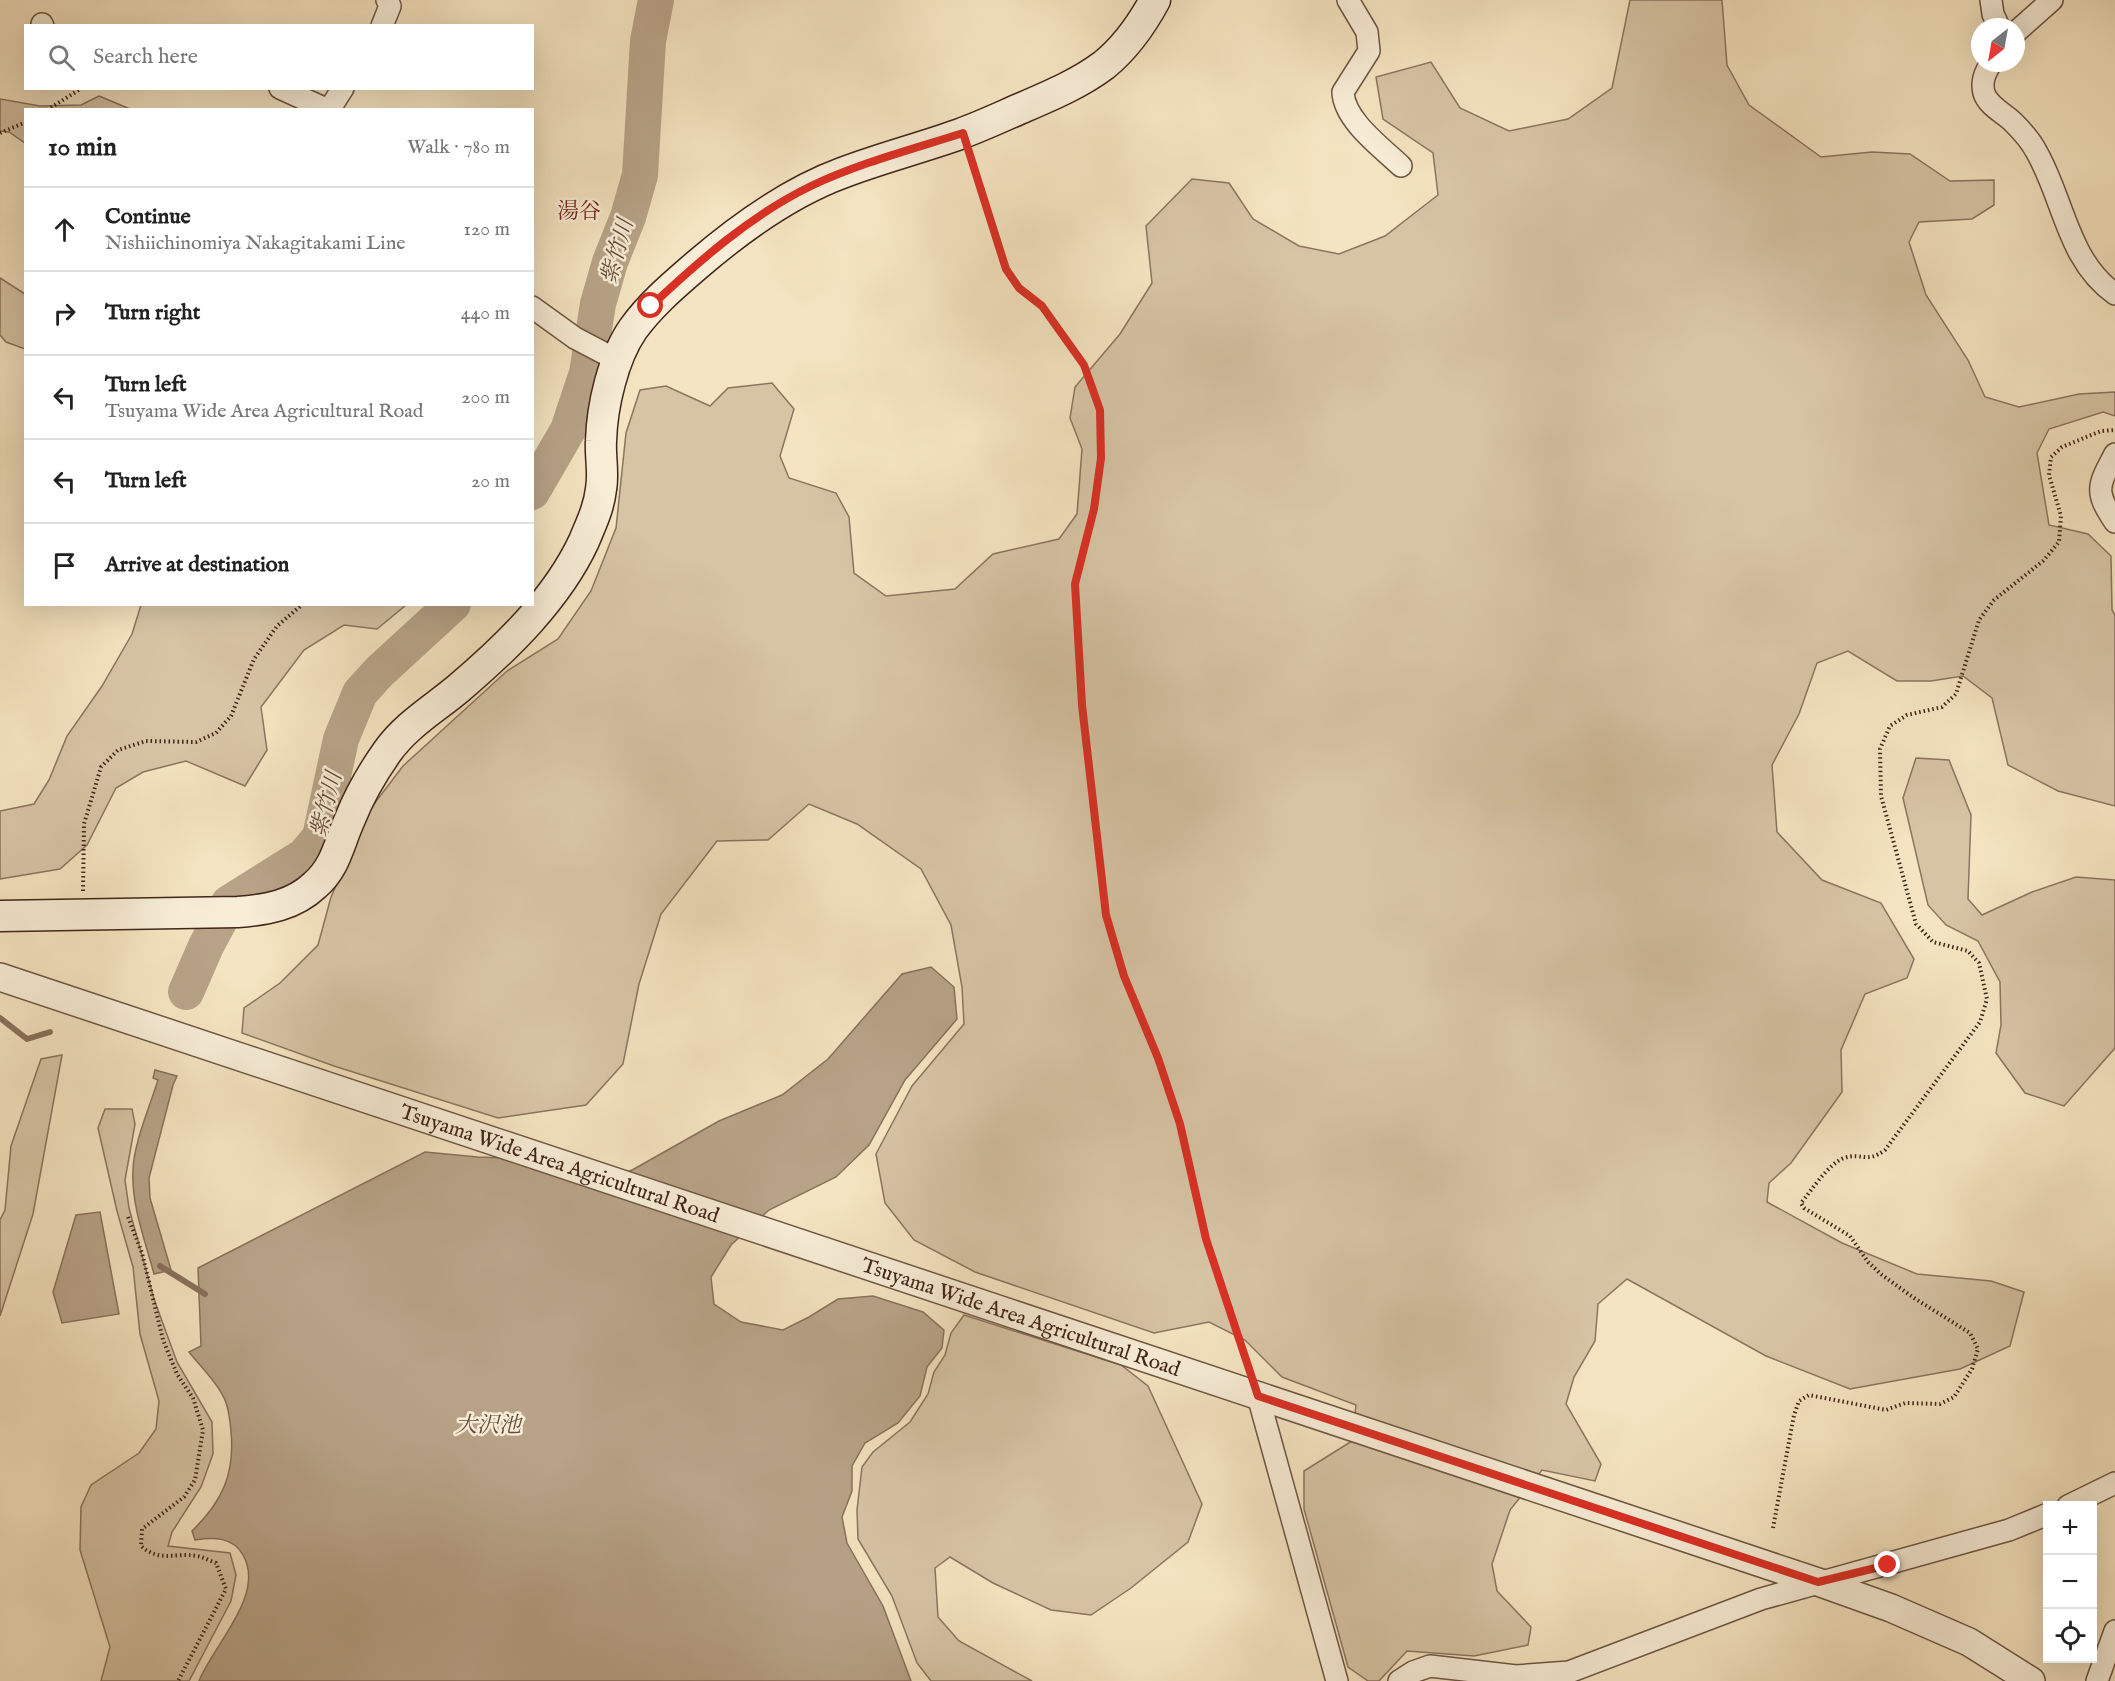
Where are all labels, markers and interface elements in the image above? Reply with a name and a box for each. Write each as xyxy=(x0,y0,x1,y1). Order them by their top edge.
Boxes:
north arrow xyxy=(1971,18,2025,72)
search box xyxy=(24,24,534,90)
icon: search xyxy=(45,41,78,74)
text: Search here xyxy=(93,43,198,71)
text: 10 min xyxy=(48,131,117,164)
text: Walk · 780 m xyxy=(407,135,510,160)
district label: 湯谷 xyxy=(557,198,601,226)
text: Continue xyxy=(105,203,191,231)
icon: ahead xyxy=(48,213,81,246)
water label: 紫竹川 xyxy=(595,214,641,287)
text: 120 m xyxy=(464,217,510,242)
text: Nishiichinomiya Nakagitakami Line xyxy=(105,231,406,256)
route start xyxy=(637,292,663,318)
icon: right xyxy=(48,297,81,330)
text: Turn right xyxy=(105,299,200,327)
text: 440 m xyxy=(461,301,510,326)
text: Turn left xyxy=(105,371,187,399)
icon: left xyxy=(48,381,81,414)
text: 200 m xyxy=(461,385,510,410)
text: Tsuyama Wide Area Agricultural Road xyxy=(105,399,424,424)
icon: left xyxy=(48,465,81,498)
text: Turn left xyxy=(105,467,187,495)
text: 20 m xyxy=(471,469,510,494)
icon: arrive xyxy=(48,549,81,582)
text: Arrive at destination xyxy=(105,551,289,579)
water label: 紫竹川 xyxy=(305,767,350,840)
street label: Tsuyama Wide Area Agricultural Road xyxy=(396,1099,723,1231)
street label: Tsuyama Wide Area Agricultural Road xyxy=(857,1253,1184,1384)
water label: 大沢池 xyxy=(455,1412,524,1440)
map controls xyxy=(2043,1501,2097,1663)
button: + xyxy=(2043,1501,2097,1555)
route end xyxy=(1874,1551,1900,1577)
button: − xyxy=(2043,1555,2097,1609)
button: locate xyxy=(2043,1609,2097,1663)

